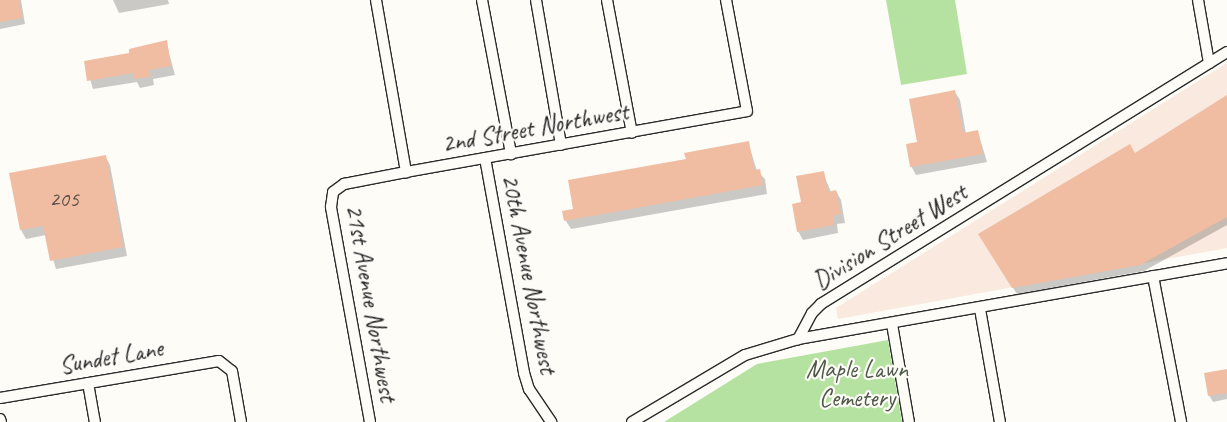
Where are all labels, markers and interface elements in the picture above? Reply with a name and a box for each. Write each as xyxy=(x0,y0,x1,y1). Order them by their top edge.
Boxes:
street label: 2nd Street Northwest xyxy=(439,97,631,159)
street label: 20th Avenue Northwest xyxy=(495,172,563,376)
street label: Division Street West xyxy=(808,178,972,296)
house number: 205 xyxy=(49,187,79,213)
street label: 21st Avenue Northwest xyxy=(339,202,403,404)
street label: Sundet Lane xyxy=(57,333,165,381)
park label: Maple Lawn Cemetery xyxy=(806,355,908,414)

